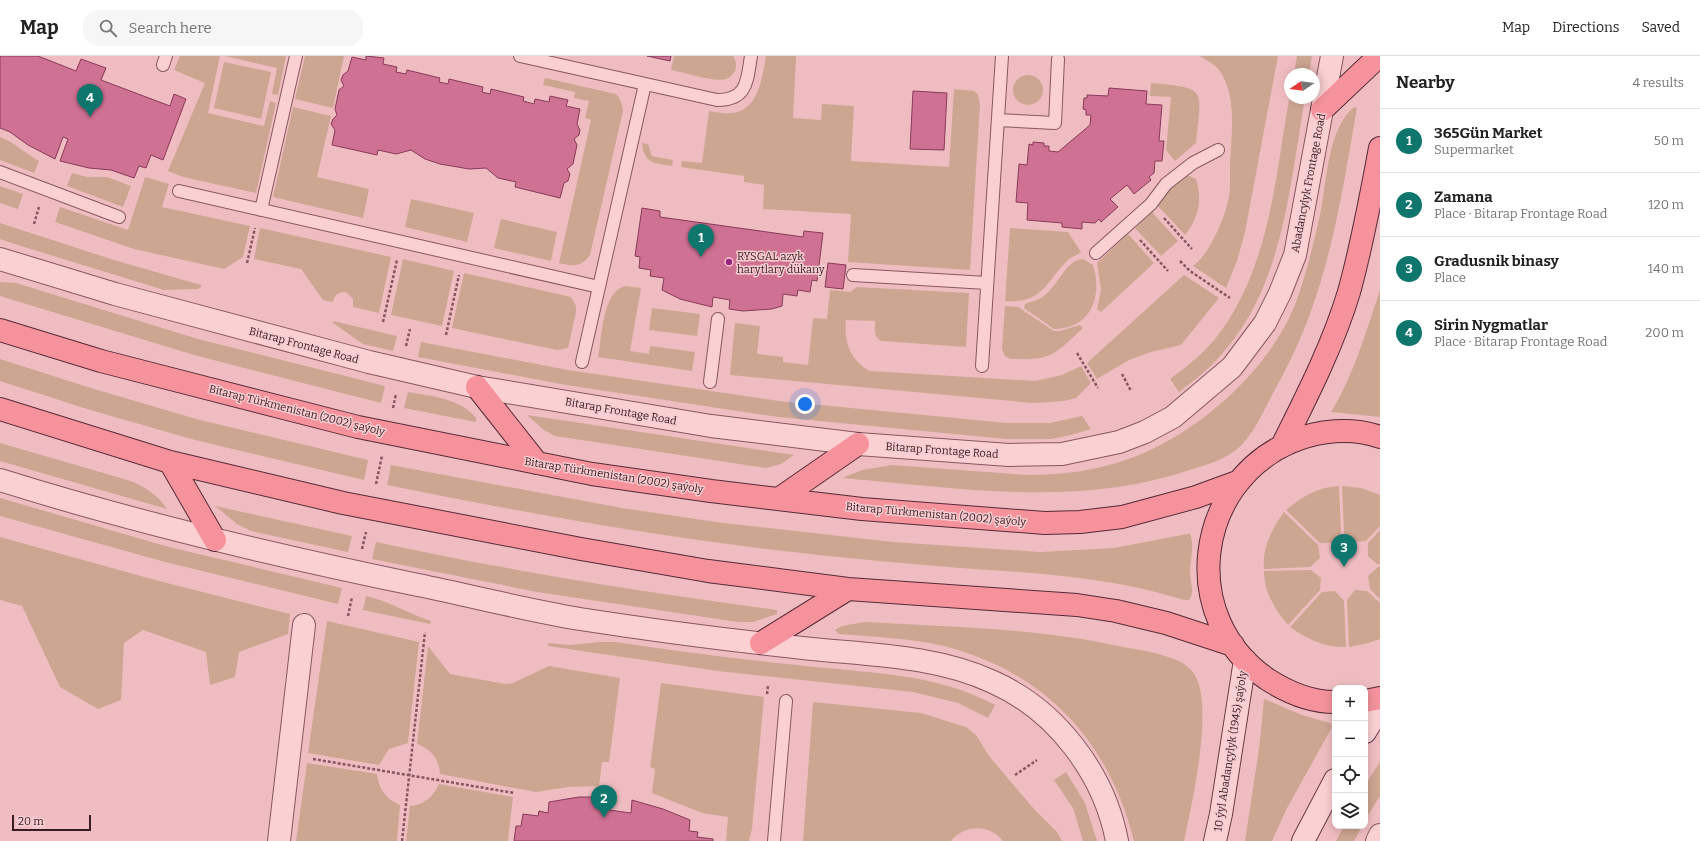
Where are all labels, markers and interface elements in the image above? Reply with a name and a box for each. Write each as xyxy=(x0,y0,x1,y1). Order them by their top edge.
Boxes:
search box xyxy=(83,10,363,46)
text: Map xyxy=(20,16,59,39)
icon: search xyxy=(97,17,119,39)
text: Search here xyxy=(129,19,212,37)
text: Map xyxy=(1502,19,1530,36)
text: Directions xyxy=(1552,19,1620,36)
text: Saved xyxy=(1642,19,1680,36)
north arrow xyxy=(1284,68,1320,104)
text: Nearby xyxy=(1396,72,1455,93)
text: 4 results xyxy=(1632,75,1684,90)
pin: 4 xyxy=(77,84,103,117)
street label: Abadancylyk Frontage Road xyxy=(1289,112,1328,254)
text: 365Gün Market xyxy=(1434,124,1543,142)
text: 1 xyxy=(1406,133,1412,148)
text: 50 m xyxy=(1654,133,1684,148)
text: Supermarket xyxy=(1434,142,1514,157)
text: Zamana xyxy=(1434,188,1493,206)
text: 2 xyxy=(1405,197,1413,212)
text: 120 m xyxy=(1648,197,1684,212)
text: Place · Bitarap Frontage Road xyxy=(1434,206,1608,221)
pin: 1 xyxy=(688,224,714,257)
place label: RYSGAL azyk harytlary dükany xyxy=(737,250,825,276)
text: Gradusnik binasy xyxy=(1434,252,1559,270)
marker: RYSGAL azyk harytlary dükany xyxy=(724,257,734,267)
text: 3 xyxy=(1405,261,1413,276)
text: 140 m xyxy=(1648,261,1684,276)
text: Place xyxy=(1434,270,1466,285)
text: Sirin Nygmatlar xyxy=(1434,316,1548,334)
street label: Bitarap Frontage Road xyxy=(248,325,361,367)
text: 4 xyxy=(1405,325,1413,340)
text: 200 m xyxy=(1645,325,1684,340)
text: Place · Bitarap Frontage Road xyxy=(1434,334,1608,349)
street label: Bitarap Türkmenistan (2002) şaýoly xyxy=(207,382,386,439)
your location xyxy=(795,394,815,414)
street label: Bitarap Frontage Road xyxy=(564,395,678,428)
street label: Bitarap Frontage Road xyxy=(885,440,999,461)
street label: Bitarap Türkmenistan (2002) şaýoly xyxy=(524,455,705,496)
street label: Bitarap Türkmenistan (2002) şaýoly xyxy=(845,500,1027,529)
pin: 3 xyxy=(1331,534,1357,567)
street label: 10 ýyl Abadançylyk (1945) şaýoly xyxy=(1211,670,1250,832)
map controls xyxy=(1332,685,1368,829)
button: + xyxy=(1332,685,1368,721)
button: − xyxy=(1332,721,1368,757)
button: locate xyxy=(1332,757,1368,793)
pin: 2 xyxy=(591,785,617,818)
button: layers xyxy=(1332,793,1368,829)
scale bar xyxy=(12,813,91,832)
text: 20 m xyxy=(18,815,44,828)

